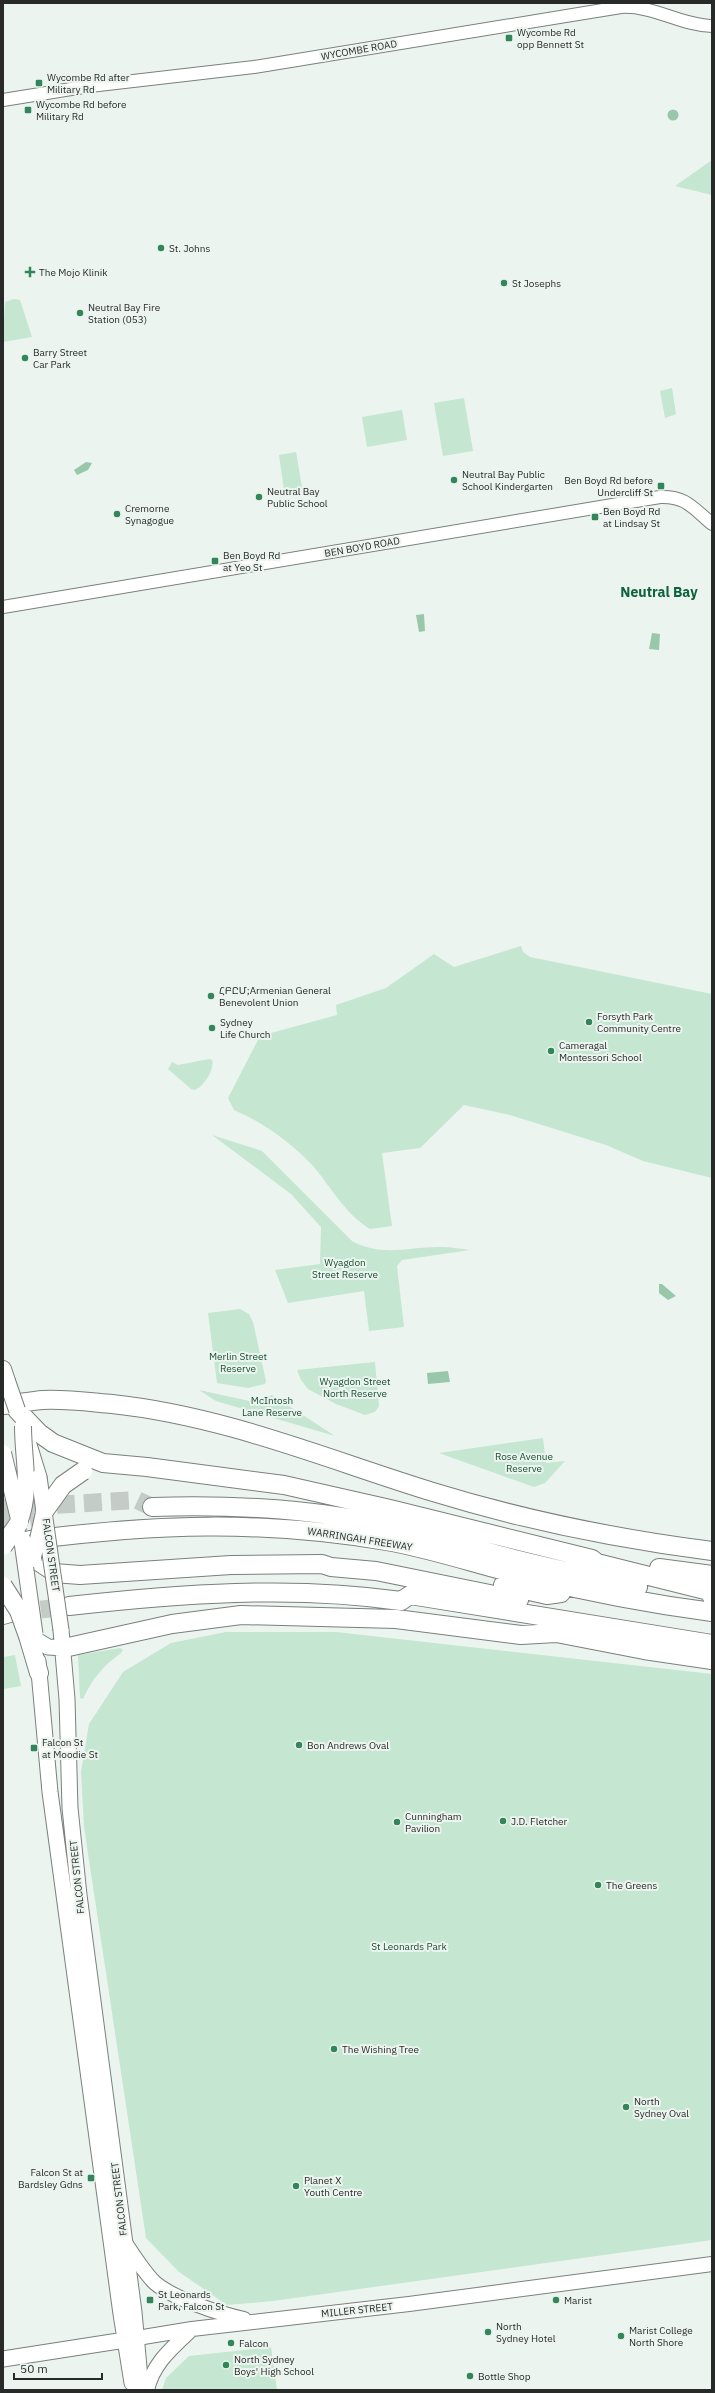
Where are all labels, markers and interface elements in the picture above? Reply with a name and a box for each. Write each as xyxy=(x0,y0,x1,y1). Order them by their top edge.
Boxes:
place label: Wycombe Rd opp Bennett St xyxy=(517,26,585,51)
marker: Wycombe Rd opp Bennett St xyxy=(504,33,514,43)
street label: WYCOMBE ROAD xyxy=(320,37,398,63)
place label: Wycombe Rd after Military Rd xyxy=(47,71,130,96)
marker: Wycombe Rd after Military Rd xyxy=(34,78,44,88)
place label: Wycombe Rd before Military Rd xyxy=(36,98,127,123)
marker: Wycombe Rd before Military Rd xyxy=(23,105,33,115)
place label: St. Johns xyxy=(169,242,210,255)
marker: St. Johns xyxy=(156,243,166,253)
marker: The Mojo Klinik xyxy=(24,266,36,278)
place label: The Mojo Klinik xyxy=(39,266,108,279)
place label: St Josephs xyxy=(512,277,561,290)
marker: St Josephs xyxy=(499,278,509,288)
place label: Neutral Bay Fire Station (053) xyxy=(88,301,161,326)
marker: Neutral Bay Fire Station (053) xyxy=(75,308,85,318)
place label: Barry Street Car Park xyxy=(33,346,88,371)
marker: Barry Street Car Park xyxy=(20,353,30,363)
place label: Neutral Bay Public School Kindergarten xyxy=(462,468,553,493)
place label: Ben Boyd Rd before Undercliff St xyxy=(564,474,654,499)
marker: Neutral Bay Public School Kindergarten xyxy=(449,475,459,485)
marker: Ben Boyd Rd before Undercliff St xyxy=(656,481,666,491)
place label: Neutral Bay Public School xyxy=(267,485,328,510)
marker: Neutral Bay Public School xyxy=(254,492,264,502)
place label: Cremorne Synagogue xyxy=(125,502,175,527)
place label: Ben Boyd Rd at Lindsay St xyxy=(603,505,661,530)
marker: Cremorne Synagogue xyxy=(112,509,122,519)
marker: Ben Boyd Rd at Lindsay St xyxy=(590,512,600,522)
street label: BEN BOYD ROAD xyxy=(323,534,401,560)
place label: Ben Boyd Rd at Yeo St xyxy=(223,549,280,574)
marker: Ben Boyd Rd at Yeo St xyxy=(210,556,220,566)
district label: Neutral Bay xyxy=(620,583,698,601)
place label: ՀԲԸՄ;Armenian General Benevolent Union xyxy=(219,984,331,1009)
marker: ՀԲԸՄ;Armenian General Benevolent Union xyxy=(206,991,216,1001)
place label: Forsyth Park Community Centre xyxy=(597,1010,681,1035)
place label: Sydney Life Church xyxy=(220,1016,270,1041)
marker: Forsyth Park Community Centre xyxy=(584,1017,594,1027)
marker: Sydney Life Church xyxy=(207,1023,217,1033)
place label: Cameragal Montessori School xyxy=(559,1039,642,1064)
marker: Cameragal Montessori School xyxy=(546,1046,556,1056)
park label: Wyagdon Street Reserve xyxy=(312,1256,378,1281)
park label: Merlin Street Reserve xyxy=(209,1350,267,1375)
park label: Wyagdon Street North Reserve xyxy=(319,1375,391,1400)
park label: McIntosh Lane Reserve xyxy=(242,1394,303,1419)
park label: Rose Avenue Reserve xyxy=(495,1450,553,1475)
street label: FALCON STREET xyxy=(39,1517,63,1593)
street label: WARRINGAH FREEWAY xyxy=(307,1524,414,1554)
place label: Falcon St at Moodie St xyxy=(42,1736,98,1761)
place label: Bon Andrews Oval xyxy=(307,1739,389,1752)
marker: Bon Andrews Oval xyxy=(294,1740,304,1750)
marker: Falcon St at Moodie St xyxy=(29,1743,39,1753)
place label: Cunningham Pavilion xyxy=(405,1810,461,1835)
place label: J.D. Fletcher xyxy=(511,1815,568,1828)
marker: J.D. Fletcher xyxy=(498,1816,508,1826)
marker: Cunningham Pavilion xyxy=(392,1817,402,1827)
street label: FALCON STREET xyxy=(67,1839,87,1915)
place label: The Greens xyxy=(606,1879,657,1892)
marker: The Greens xyxy=(593,1880,603,1890)
park label: St Leonards Park xyxy=(371,1940,448,1953)
place label: The Wishing Tree xyxy=(342,2043,419,2056)
marker: The Wishing Tree xyxy=(329,2044,339,2054)
place label: North Sydney Oval xyxy=(634,2095,689,2120)
marker: North Sydney Oval xyxy=(621,2102,631,2112)
street label: FALCON STREET xyxy=(108,2161,130,2237)
place label: Falcon St at Bardsley Gdns xyxy=(18,2166,83,2191)
marker: Falcon St at Bardsley Gdns xyxy=(86,2173,96,2183)
place label: Planet X Youth Centre xyxy=(304,2174,363,2199)
marker: Planet X Youth Centre xyxy=(291,2181,301,2191)
place label: St Leonards Park, Falcon St xyxy=(158,2288,225,2313)
place label: Marist xyxy=(564,2294,592,2307)
marker: St Leonards Park, Falcon St xyxy=(145,2295,155,2305)
marker: Marist xyxy=(551,2295,561,2305)
street label: MILLER STREET xyxy=(321,2300,394,2320)
place label: North Sydney Hotel xyxy=(496,2320,556,2345)
place label: Marist College North Shore xyxy=(629,2324,693,2349)
marker: North Sydney Hotel xyxy=(483,2327,493,2337)
marker: Marist College North Shore xyxy=(616,2331,626,2341)
place label: Falcon xyxy=(239,2337,269,2350)
marker: Falcon xyxy=(226,2338,236,2348)
place label: North Sydney Boys' High School xyxy=(234,2353,314,2378)
scale bar xyxy=(14,2355,102,2381)
marker: North Sydney Boys' High School xyxy=(221,2360,231,2370)
text: 50 m xyxy=(20,2361,48,2376)
place label: Bottle Shop xyxy=(478,2370,531,2383)
marker: Bottle Shop xyxy=(465,2371,475,2381)

